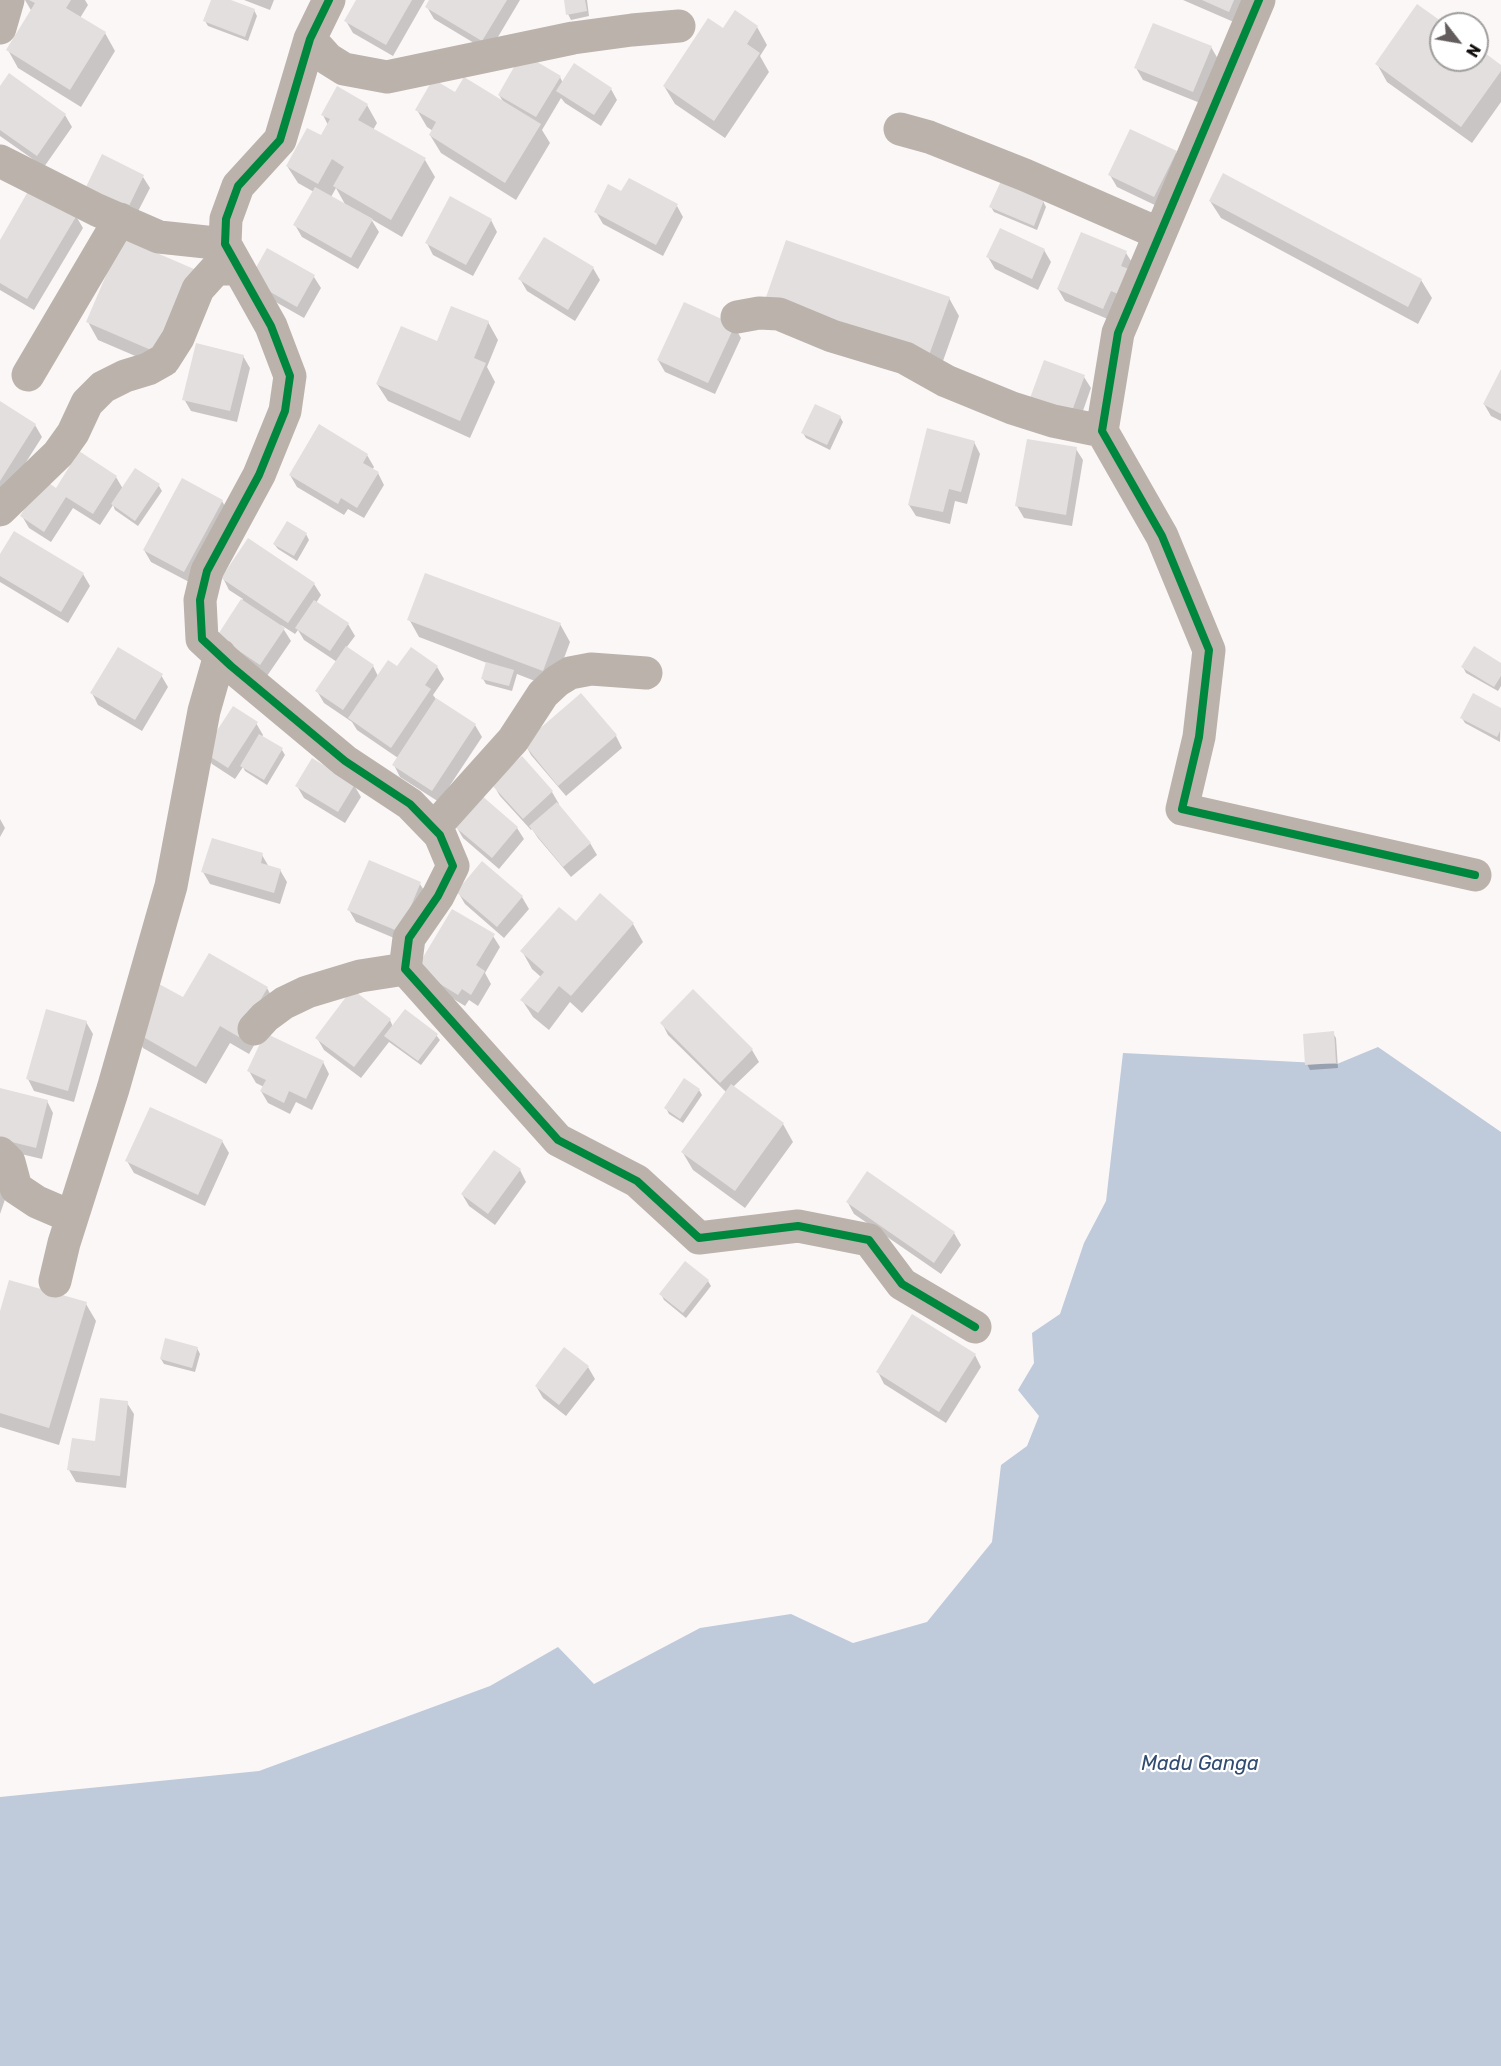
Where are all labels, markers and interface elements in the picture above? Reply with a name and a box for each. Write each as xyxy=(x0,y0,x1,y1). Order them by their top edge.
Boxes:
north arrow xyxy=(1429,12,1489,72)
text: N xyxy=(1462,41,1484,60)
water label: Madu Ganga xyxy=(1141,1752,1259,1776)

